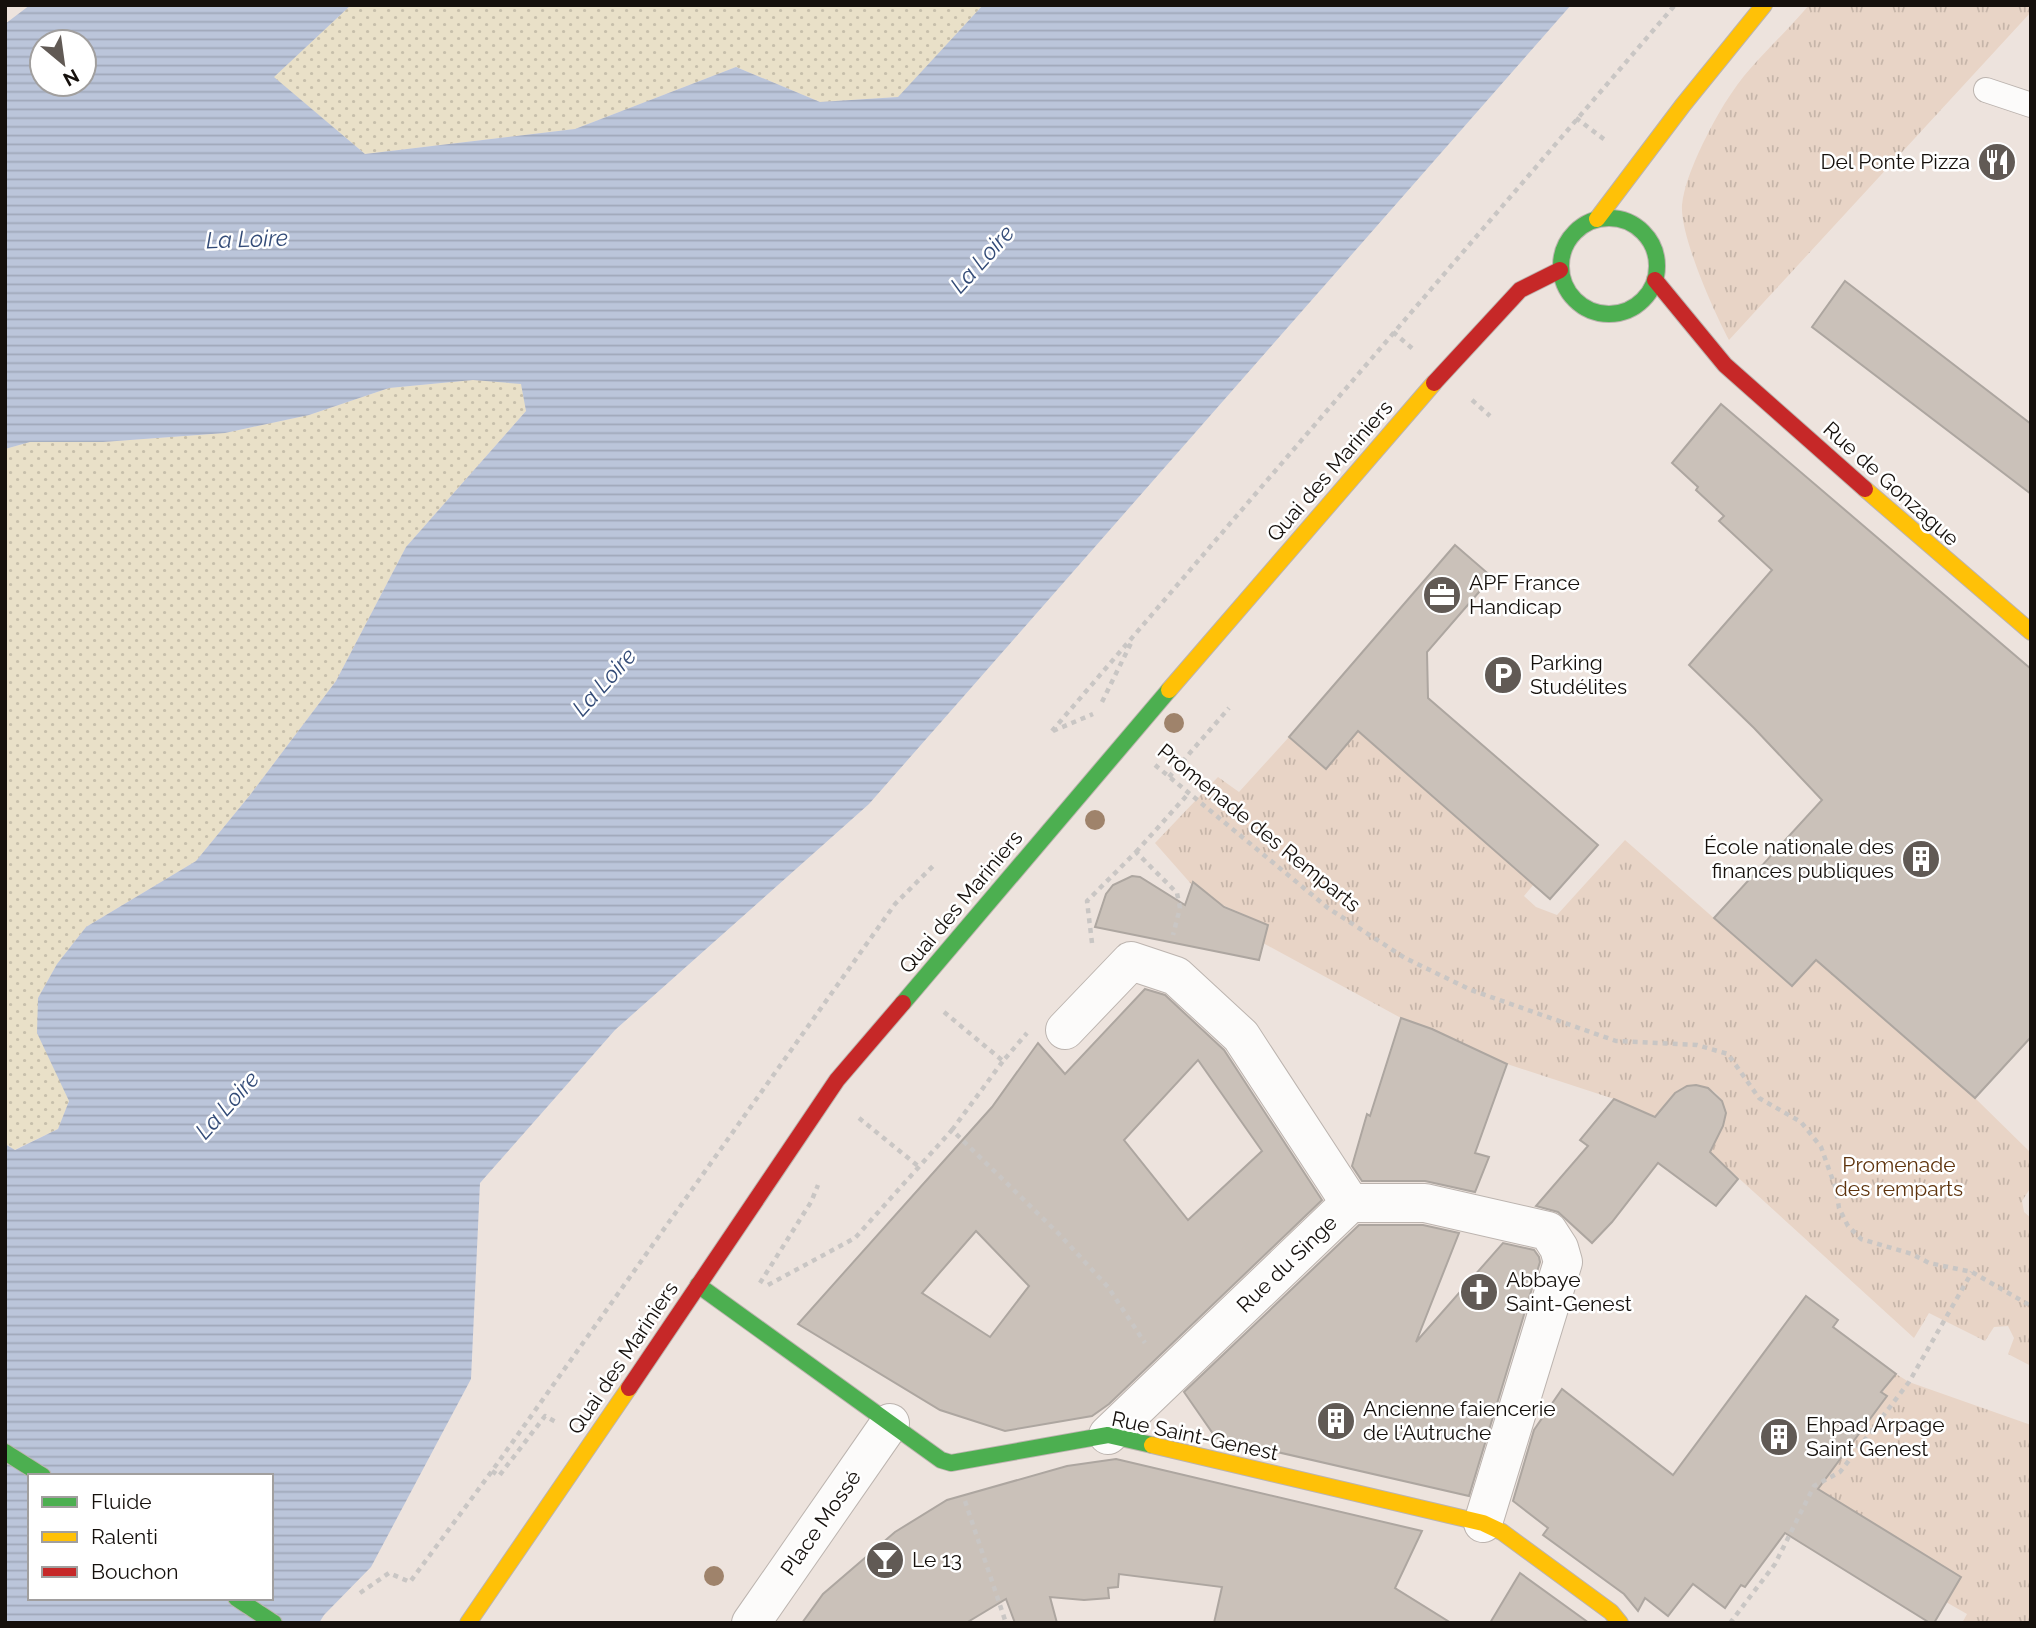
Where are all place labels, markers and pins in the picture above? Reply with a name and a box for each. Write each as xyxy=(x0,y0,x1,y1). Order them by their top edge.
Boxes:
restaurant icon: Del Ponte Pizza xyxy=(1976,141,2018,183)
place label: Del Ponte Pizza xyxy=(1820,149,1970,174)
place label: APF France Handicap xyxy=(1469,570,1580,619)
office icon: APF France Handicap xyxy=(1421,574,1463,616)
place label: Parking Studélites xyxy=(1530,650,1627,699)
parking icon: Parking Studélites xyxy=(1482,654,1524,696)
place label: École nationale des finances publiques xyxy=(1704,834,1894,883)
building icon: École nationale des finances publiques xyxy=(1900,838,1942,880)
place label: Abbaye Saint-Genest xyxy=(1506,1267,1632,1316)
church icon: Abbaye Saint-Genest xyxy=(1458,1271,1500,1313)
place label: Ancienne faiencerie de l'Autruche xyxy=(1363,1396,1556,1445)
building icon: Ancienne faiencerie de l'Autruche xyxy=(1315,1400,1357,1442)
place label: Ehpad Arpage Saint Genest xyxy=(1806,1412,1944,1461)
building icon: Ehpad Arpage Saint Genest xyxy=(1758,1416,1800,1458)
bar icon: Le 13 xyxy=(864,1539,906,1581)
place label: Le 13 xyxy=(912,1547,962,1572)

